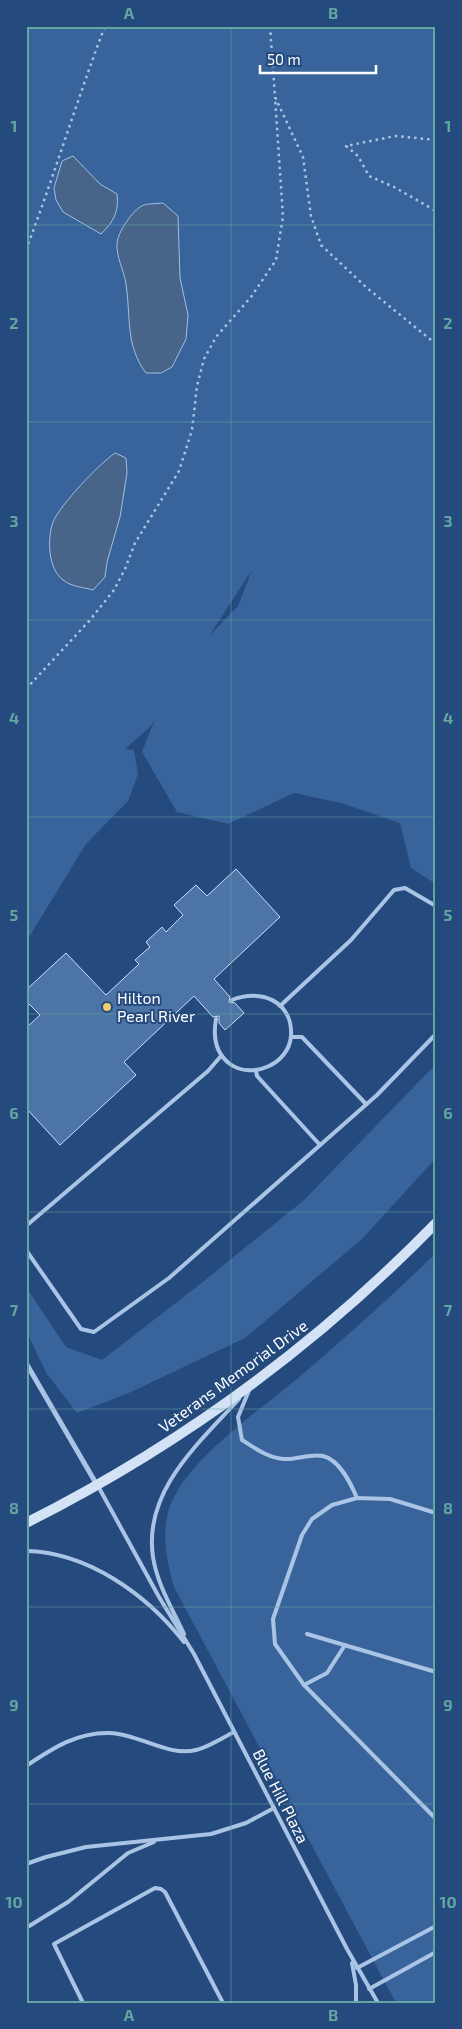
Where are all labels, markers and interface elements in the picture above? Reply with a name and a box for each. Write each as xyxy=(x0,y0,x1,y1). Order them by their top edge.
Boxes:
text: A xyxy=(124,3,135,22)
text: B xyxy=(328,3,338,22)
scale bar xyxy=(260,42,376,74)
text: 50 m xyxy=(267,50,301,68)
text: 1 xyxy=(11,116,17,135)
text: 1 xyxy=(445,116,451,135)
text: 2 xyxy=(9,313,19,332)
text: 2 xyxy=(443,313,453,332)
text: 3 xyxy=(9,511,19,530)
text: 3 xyxy=(443,511,453,530)
text: 4 xyxy=(9,708,19,727)
text: 4 xyxy=(443,708,453,727)
text: 5 xyxy=(10,905,19,924)
text: 5 xyxy=(444,905,453,924)
place label: Hilton Pearl River xyxy=(117,988,196,1025)
marker: Hilton Pearl River xyxy=(101,1001,113,1013)
text: 6 xyxy=(9,1103,19,1122)
text: 6 xyxy=(443,1103,453,1122)
text: 7 xyxy=(10,1300,19,1319)
text: 7 xyxy=(444,1300,453,1319)
street label: Veterans Memorial Drive xyxy=(155,1315,311,1436)
text: 8 xyxy=(9,1498,19,1517)
text: 8 xyxy=(443,1498,453,1517)
text: 9 xyxy=(9,1695,19,1714)
text: 9 xyxy=(443,1695,453,1714)
street label: Blue Hill Plaza xyxy=(250,1745,313,1846)
text: 10 xyxy=(5,1892,23,1911)
text: 10 xyxy=(439,1892,457,1911)
text: A xyxy=(124,2005,135,2024)
text: B xyxy=(328,2005,338,2024)

